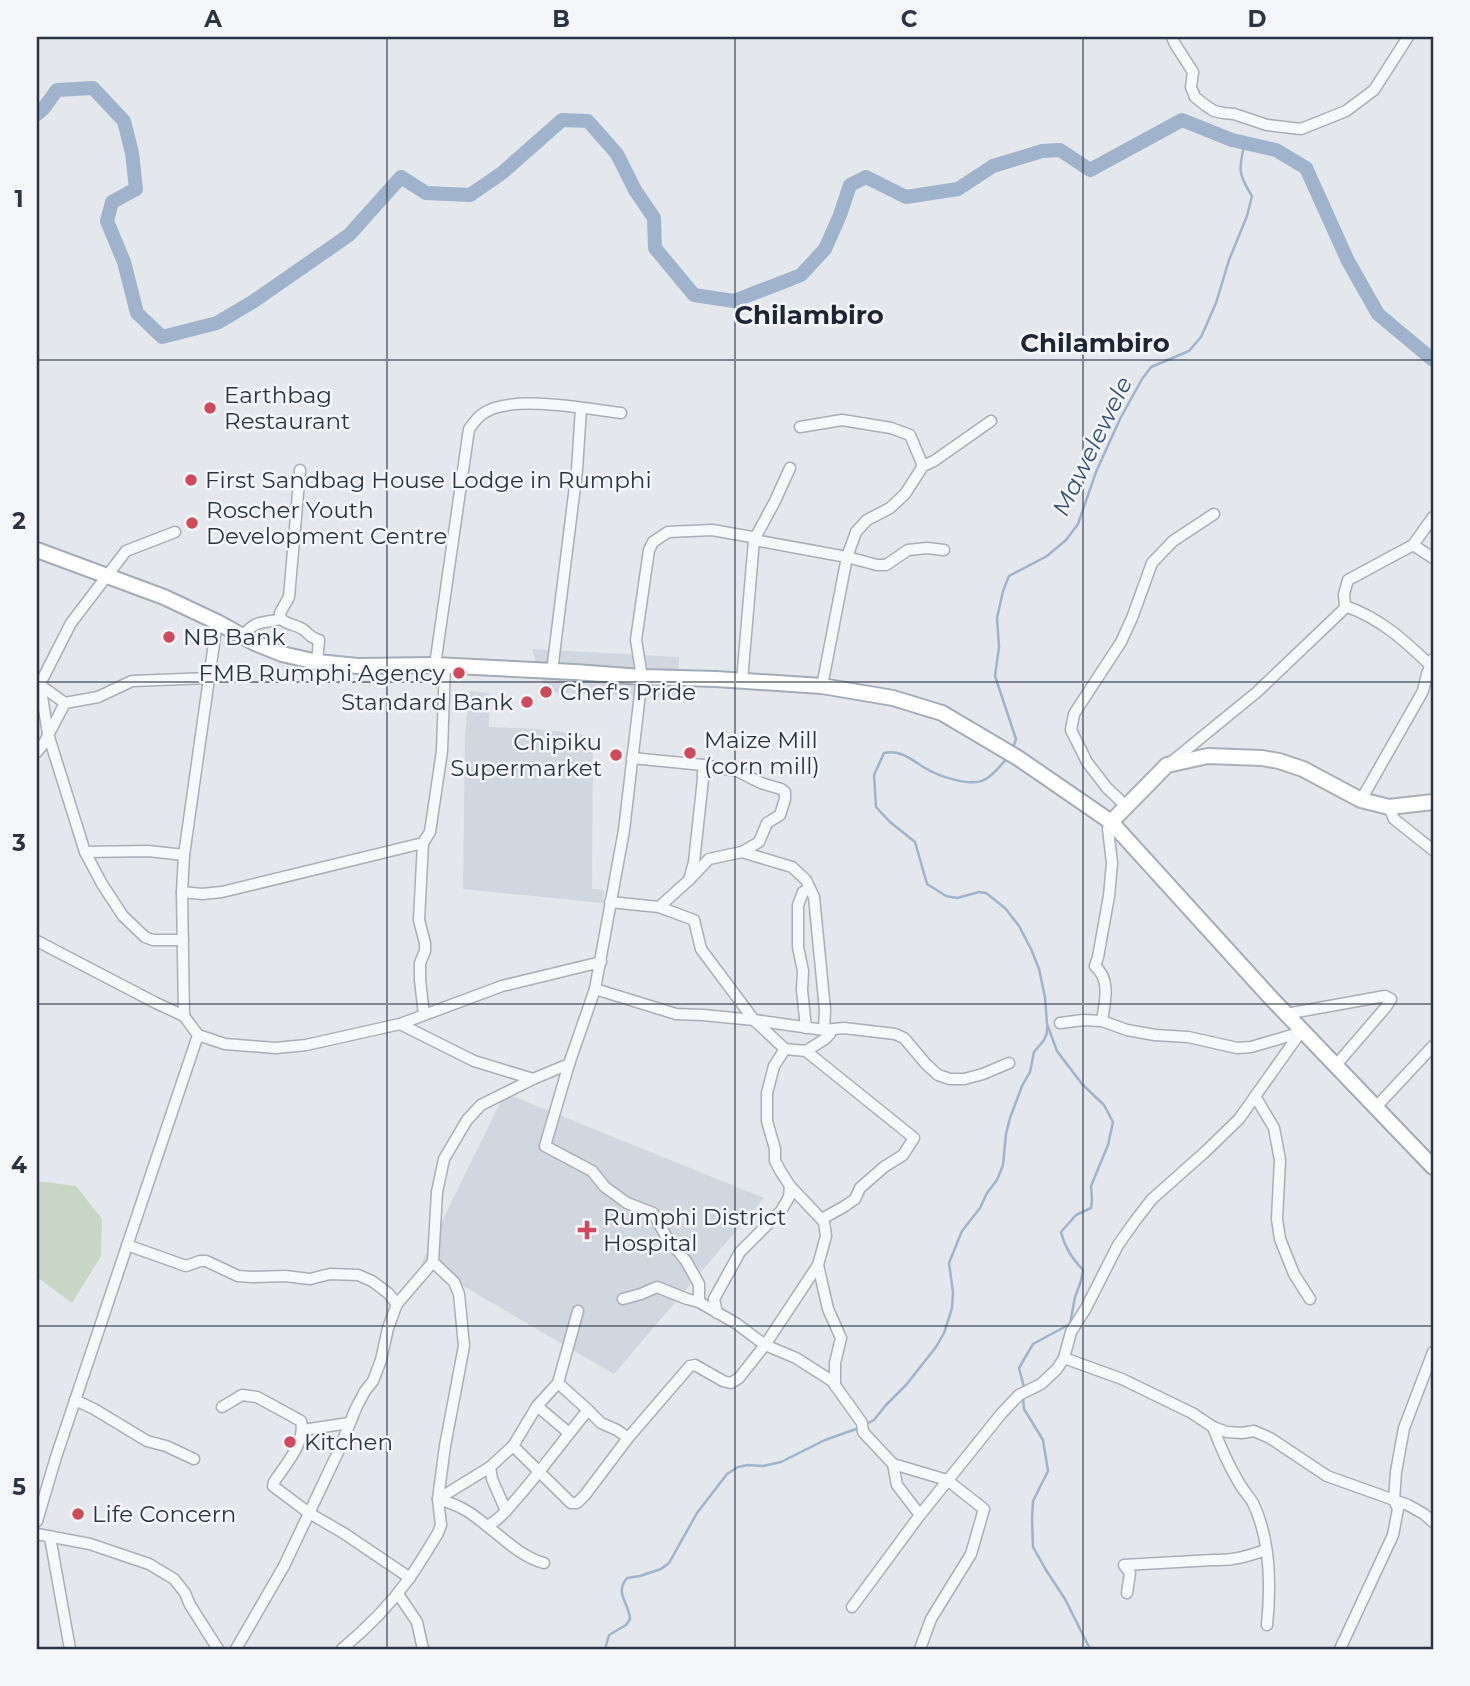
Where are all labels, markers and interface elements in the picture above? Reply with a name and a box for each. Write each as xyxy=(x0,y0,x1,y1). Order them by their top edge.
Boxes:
text: A xyxy=(203,5,222,33)
text: B xyxy=(552,5,570,33)
text: C xyxy=(901,5,918,33)
text: D xyxy=(1248,5,1267,33)
text: 1 xyxy=(14,185,24,213)
district label: Chilambiro xyxy=(734,299,884,331)
district label: Chilambiro xyxy=(1020,327,1170,359)
water label: Mawelewele xyxy=(1046,372,1138,520)
place label: Earthbag Restaurant xyxy=(224,381,350,435)
marker: Earthbag Restaurant xyxy=(202,400,218,416)
place label: First Sandbag House Lodge in Rumphi xyxy=(205,466,652,494)
marker: First Sandbag House Lodge in Rumphi xyxy=(183,472,199,488)
place label: Roscher Youth Development Centre xyxy=(206,496,447,550)
text: 2 xyxy=(12,507,26,535)
marker: Roscher Youth Development Centre xyxy=(184,515,200,531)
place label: NB Bank xyxy=(183,623,286,651)
marker: NB Bank xyxy=(161,629,177,645)
place label: FMB Rumphi Agency xyxy=(198,659,446,687)
marker: FMB Rumphi Agency xyxy=(451,665,467,681)
place label: Chef's Pride xyxy=(560,678,696,706)
marker: Chef's Pride xyxy=(538,684,554,700)
place label: Standard Bank xyxy=(341,688,513,716)
marker: Standard Bank xyxy=(519,694,535,710)
place label: Maize Mill (corn mill) xyxy=(704,726,820,780)
place label: Chipiku Supermarket xyxy=(450,728,602,782)
marker: Maize Mill (corn mill) xyxy=(682,745,698,761)
marker: Chipiku Supermarket xyxy=(608,747,624,763)
text: 3 xyxy=(11,829,26,857)
text: 4 xyxy=(11,1151,27,1179)
place label: Rumphi District Hospital xyxy=(603,1203,786,1257)
marker: Rumphi District Hospital xyxy=(577,1220,597,1240)
place label: Kitchen xyxy=(304,1428,393,1456)
marker: Kitchen xyxy=(282,1434,298,1450)
text: 5 xyxy=(12,1473,26,1501)
place label: Life Concern xyxy=(92,1500,236,1528)
marker: Life Concern xyxy=(70,1506,86,1522)

